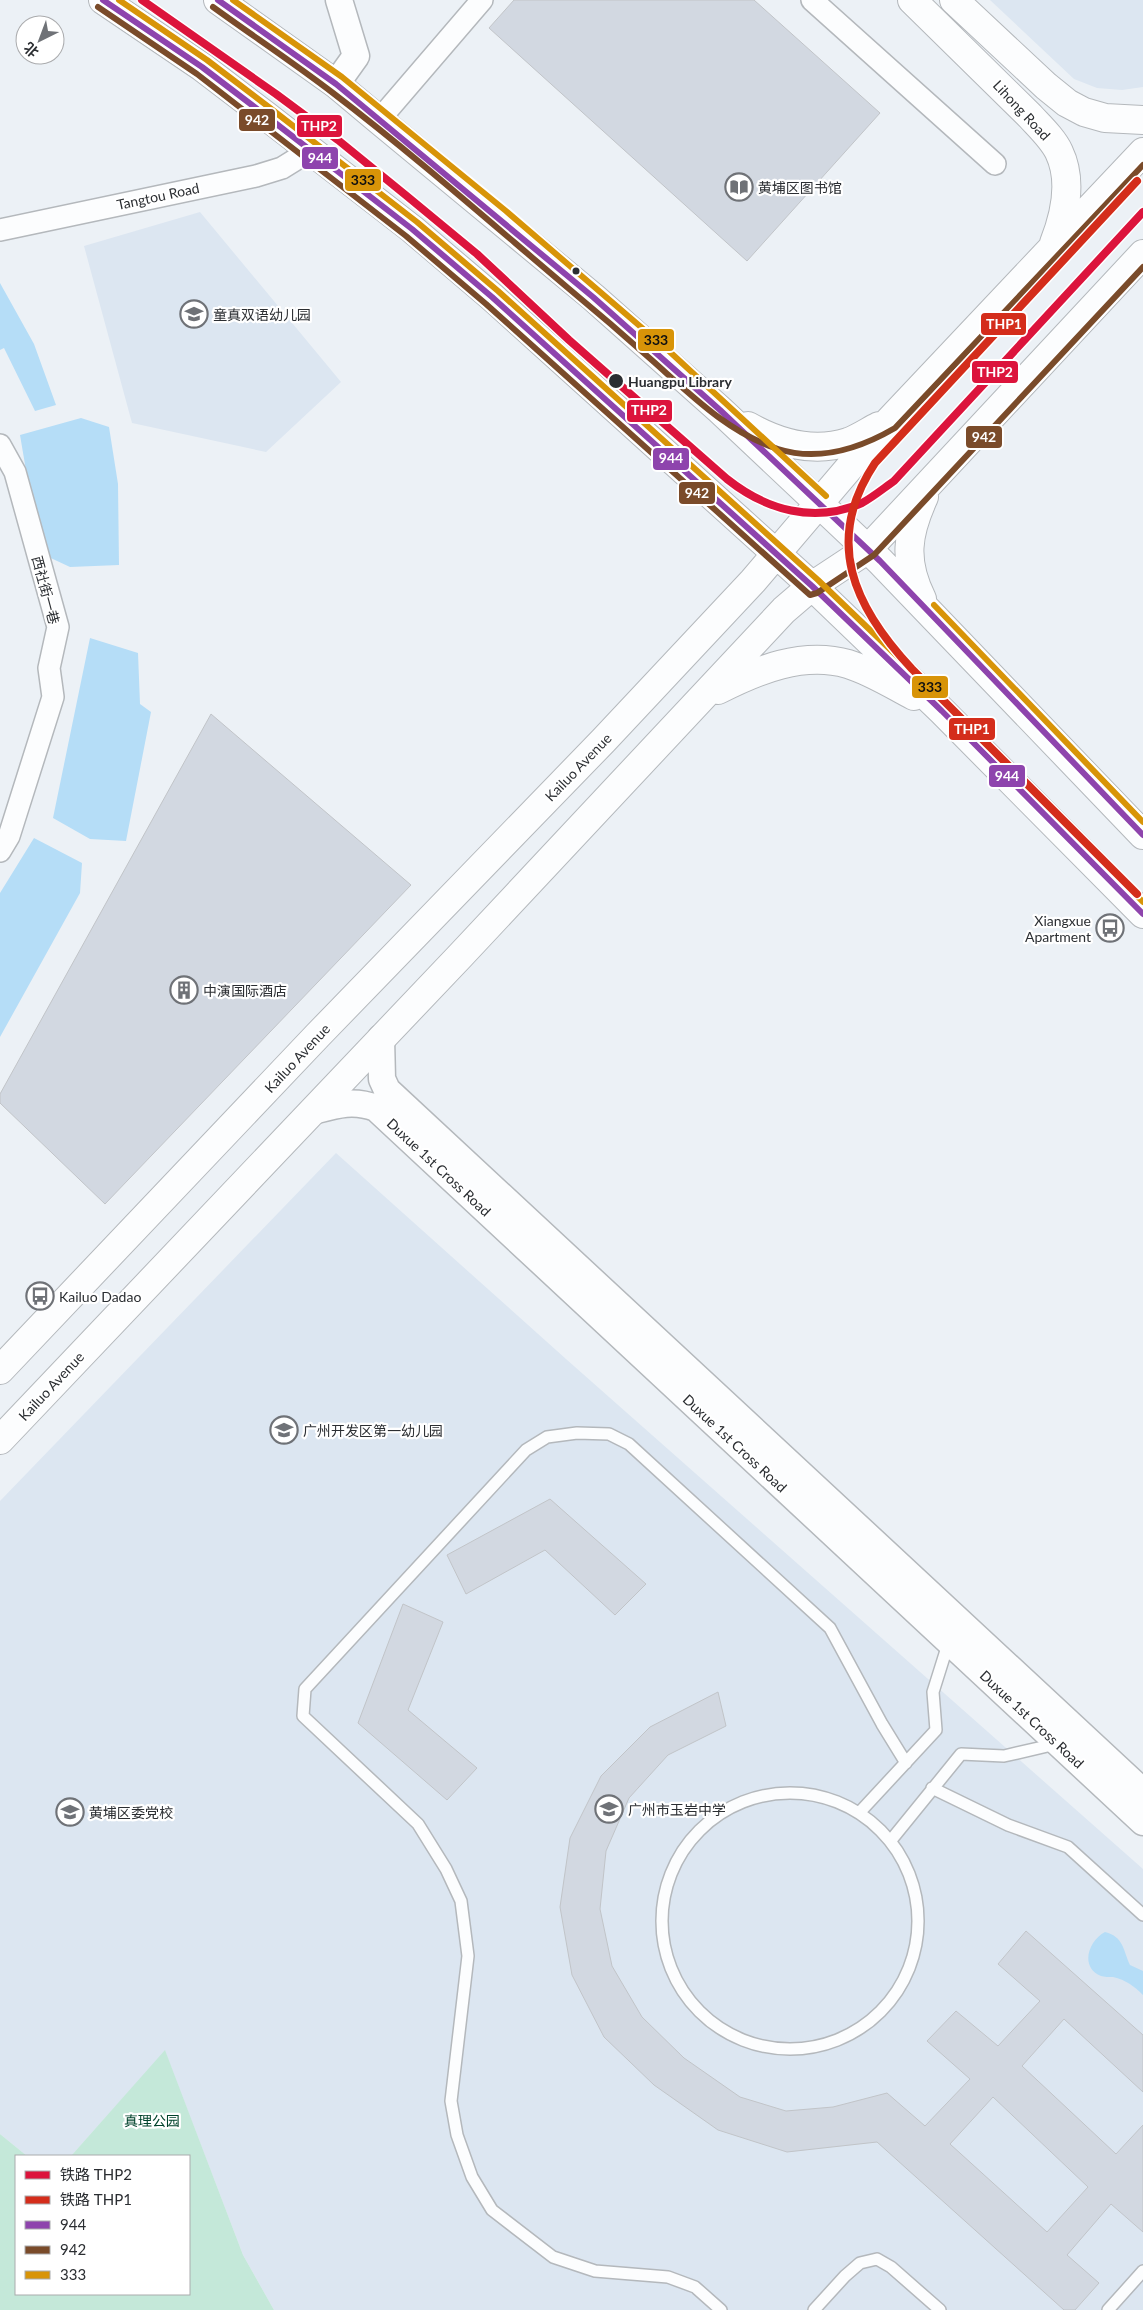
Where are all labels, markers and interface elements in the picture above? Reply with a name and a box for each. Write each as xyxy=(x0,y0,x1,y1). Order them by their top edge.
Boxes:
north arrow xyxy=(15,15,65,65)
text: 北 xyxy=(20,39,42,61)
street label: Lihong Road xyxy=(990,76,1054,144)
line badge: 942 xyxy=(238,108,276,132)
text: 942 xyxy=(245,111,269,128)
line badge: THP2 xyxy=(296,114,343,138)
text: THP2 xyxy=(301,117,337,134)
line badge: 944 xyxy=(301,146,339,170)
text: 944 xyxy=(308,149,332,166)
line badge: 333 xyxy=(344,168,382,192)
text: 333 xyxy=(351,171,375,188)
library icon: 黄埔区图书馆 xyxy=(724,172,754,202)
street label: Tangtou Road xyxy=(115,179,201,213)
place label: 黄埔区图书馆 xyxy=(758,179,842,196)
unlabelled marker xyxy=(571,266,581,276)
school or university icon: 童真双语幼儿园 xyxy=(179,299,209,329)
place label: 童真双语幼儿园 xyxy=(213,306,311,323)
line badge: THP1 xyxy=(980,312,1027,336)
text: THP1 xyxy=(986,315,1022,332)
line badge: 333 xyxy=(637,328,675,352)
text: 333 xyxy=(644,331,668,348)
line badge: THP2 xyxy=(971,360,1019,384)
text: THP2 xyxy=(977,363,1013,380)
marker: Huangpu Library xyxy=(607,372,625,390)
place label: Huangpu Library xyxy=(628,373,732,390)
line badge: THP2 xyxy=(626,399,673,423)
text: THP2 xyxy=(631,401,667,418)
line badge: 942 xyxy=(965,425,1003,449)
text: 942 xyxy=(972,428,996,445)
line badge: 944 xyxy=(652,447,690,471)
text: 944 xyxy=(659,449,683,466)
line badge: 942 xyxy=(678,481,716,505)
text: 942 xyxy=(685,484,709,501)
street label: 西社街一巷 xyxy=(29,554,63,626)
line badge: 333 xyxy=(911,675,949,699)
text: 333 xyxy=(918,678,942,695)
line badge: THP1 xyxy=(948,717,996,741)
text: THP1 xyxy=(954,720,990,737)
street label: Kailuo Avenue xyxy=(541,729,615,805)
line badge: 944 xyxy=(988,764,1026,788)
text: 944 xyxy=(995,767,1019,784)
place label: Xiangxue Apartment xyxy=(1025,912,1091,945)
bus stop icon: Xiangxue Apartment xyxy=(1095,913,1125,943)
building icon: 中演国际酒店 xyxy=(169,975,199,1005)
place label: 中演国际酒店 xyxy=(203,982,287,999)
street label: Kailuo Avenue xyxy=(261,1020,333,1096)
street label: Duxue 1st Cross Road xyxy=(384,1115,494,1219)
bus stop icon: Kailuo Dadao xyxy=(25,1281,55,1311)
place label: Kailuo Dadao xyxy=(59,1288,141,1305)
street label: Kailuo Avenue xyxy=(15,1348,87,1424)
street label: Duxue 1st Cross Road xyxy=(680,1391,790,1495)
school or university icon: 广州开发区第一幼儿园 xyxy=(269,1415,299,1445)
place label: 广州开发区第一幼儿园 xyxy=(303,1422,443,1439)
street label: Duxue 1st Cross Road xyxy=(977,1667,1087,1771)
school or university icon: 广州市玉岩中学 xyxy=(594,1794,624,1824)
school or university icon: 黄埔区委党校 xyxy=(55,1797,85,1827)
place label: 广州市玉岩中学 xyxy=(628,1801,726,1818)
place label: 黄埔区委党校 xyxy=(89,1804,173,1821)
park label: 真理公园 xyxy=(124,2112,180,2129)
legend xyxy=(15,2155,190,2295)
text: 铁路 THP2 xyxy=(60,2165,132,2183)
text: 铁路 THP1 xyxy=(60,2190,132,2208)
text: 944 xyxy=(60,2215,86,2233)
text: 942 xyxy=(60,2240,86,2258)
text: 333 xyxy=(60,2265,86,2283)

